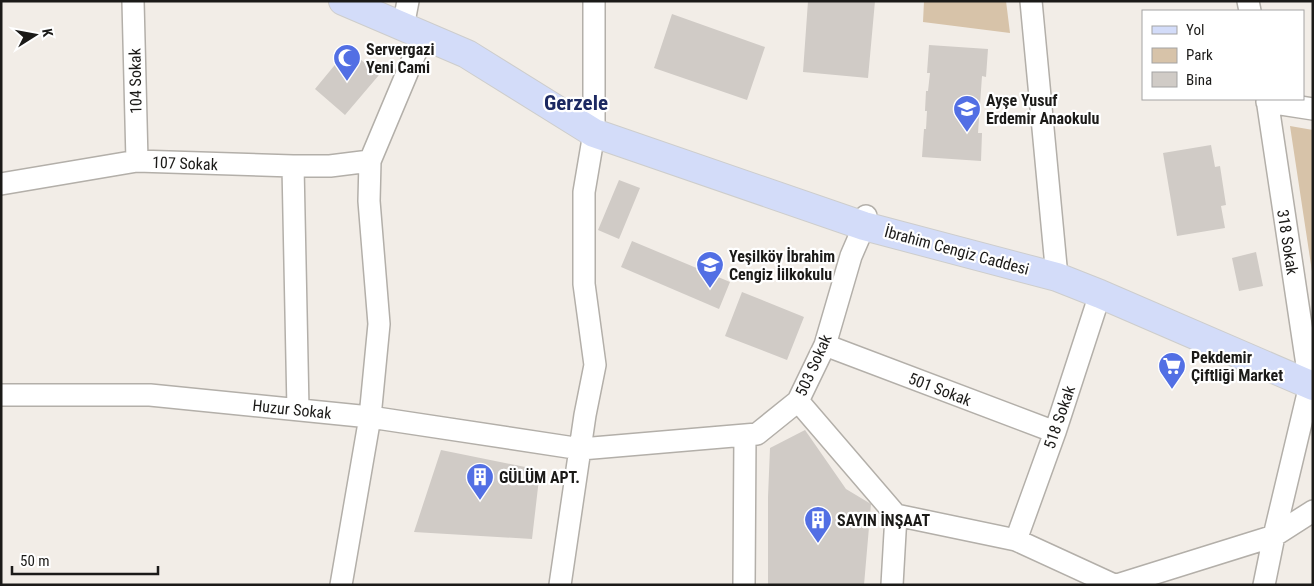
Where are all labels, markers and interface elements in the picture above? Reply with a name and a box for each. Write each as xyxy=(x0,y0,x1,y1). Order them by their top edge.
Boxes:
north arrow xyxy=(10,10,60,60)
legend xyxy=(1142,10,1304,100)
text: Yol xyxy=(1186,21,1204,39)
text: K xyxy=(39,27,56,38)
place label: Servergazi Yeni Cami xyxy=(366,40,434,77)
mosque icon: Servergazi Yeni Cami xyxy=(332,43,362,82)
text: Park xyxy=(1186,46,1213,64)
street label: 104 Sokak xyxy=(125,47,146,114)
text: Bina xyxy=(1186,71,1212,89)
district label: Gerzele xyxy=(544,91,608,115)
place label: Ayşe Yusuf Erdemir Anaokulu xyxy=(986,91,1100,128)
school or university icon: Ayşe Yusuf Erdemir Anaokulu xyxy=(952,94,982,133)
street label: 107 Sokak xyxy=(152,153,219,174)
street label: 318 Sokak xyxy=(1273,208,1302,277)
street label: İbrahim Cengiz Caddesi xyxy=(883,222,1031,279)
place label: Yeşilköy İbrahim Cengiz İilkokulu xyxy=(729,247,835,284)
school or university icon: Yeşilköy İbrahim Cengiz İilkokulu xyxy=(695,250,725,289)
street label: 503 Sokak xyxy=(791,331,836,399)
place label: Pekdemir Çiftliği Market xyxy=(1191,348,1283,385)
supermarket icon: Pekdemir Çiftliği Market xyxy=(1157,351,1187,390)
street label: 501 Sokak xyxy=(906,369,975,410)
street label: 518 Sokak xyxy=(1040,382,1079,451)
street label: Huzur Sokak xyxy=(251,396,333,423)
building icon: GÜLÜM APT. xyxy=(465,462,495,501)
place label: GÜLÜM APT. xyxy=(499,468,580,487)
building icon: SAYIN İNŞAAT xyxy=(803,505,833,544)
place label: SAYIN İNŞAAT xyxy=(837,511,930,530)
scale bar xyxy=(12,544,159,576)
text: 50 m xyxy=(20,552,50,570)

